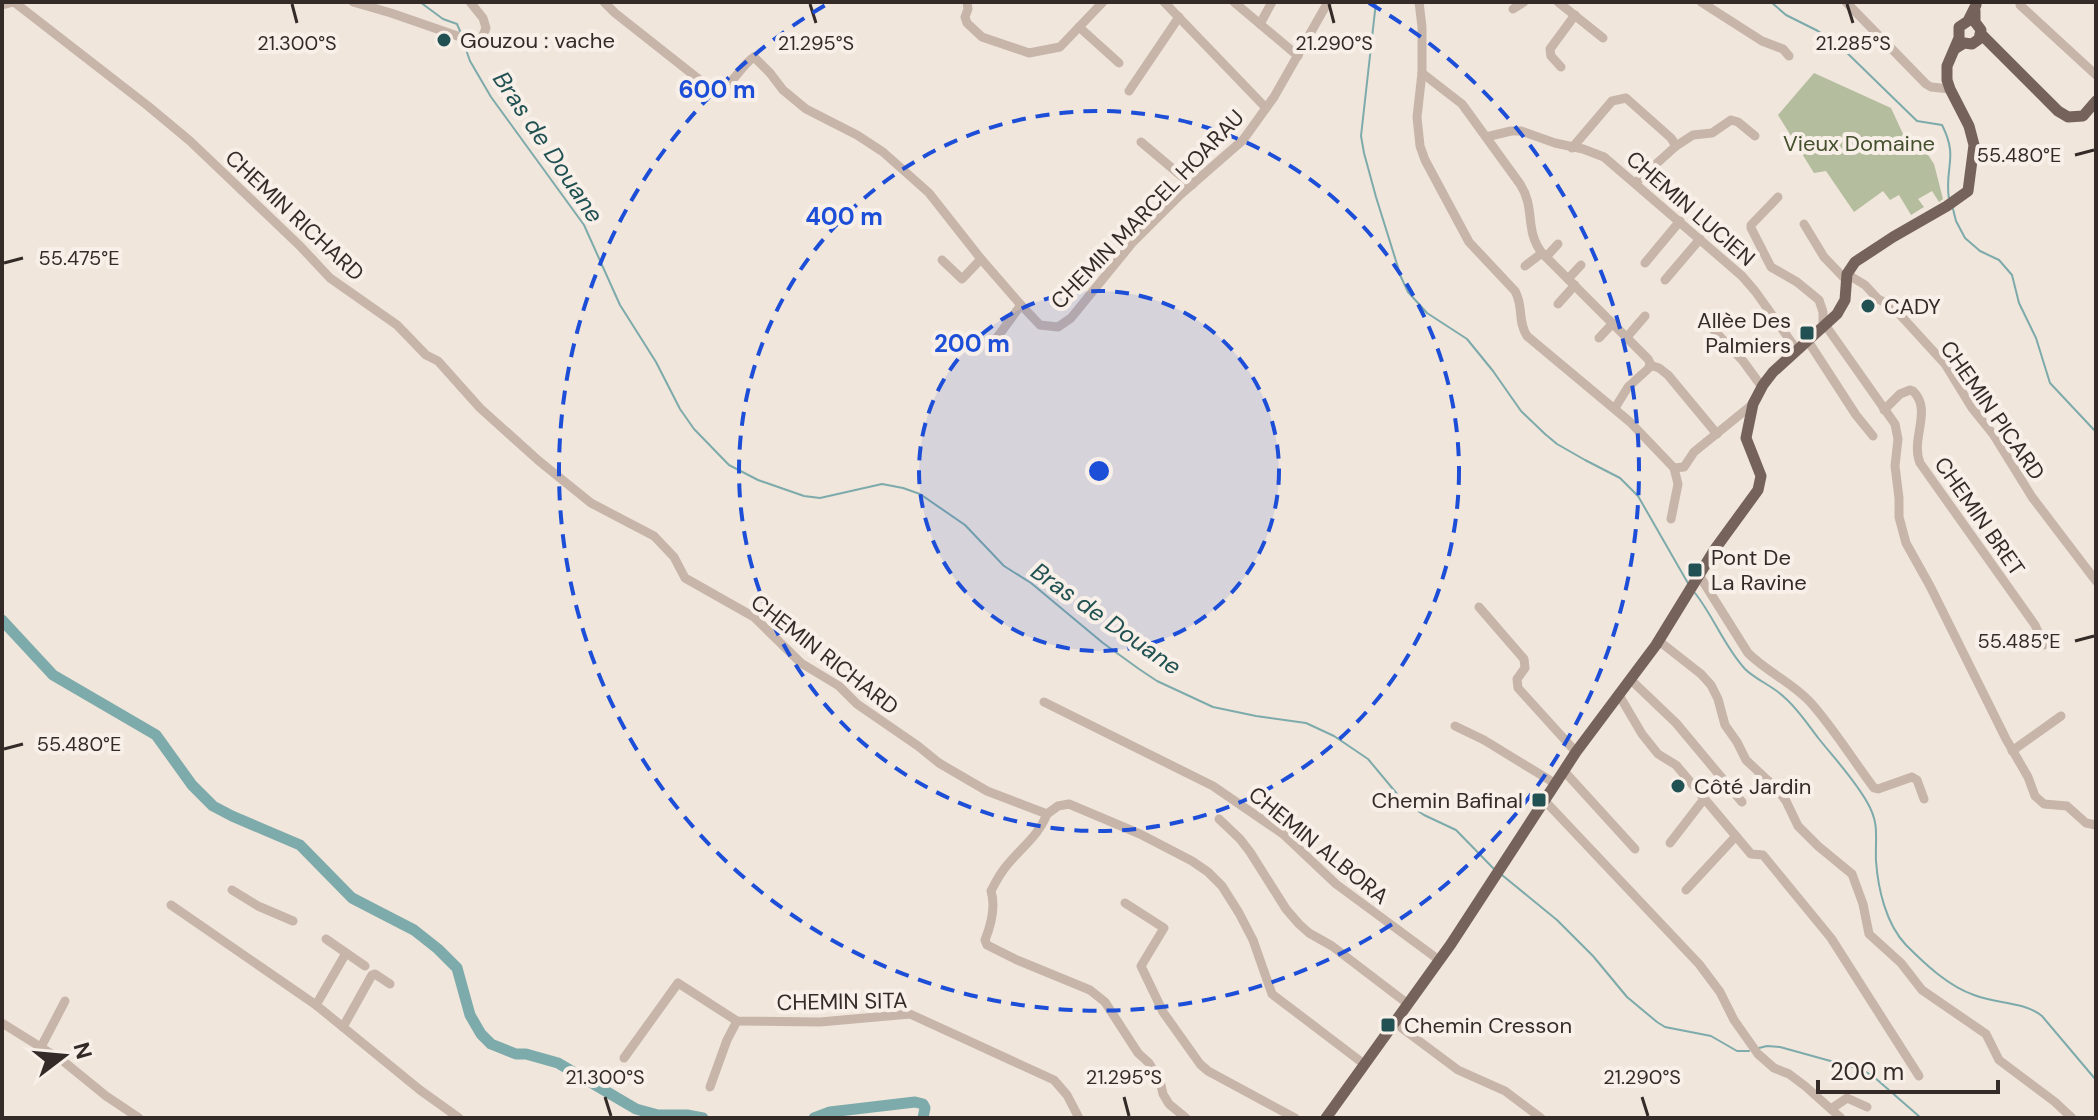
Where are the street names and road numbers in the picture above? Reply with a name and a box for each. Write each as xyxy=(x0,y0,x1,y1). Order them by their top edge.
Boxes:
street label: CHEMIN MARCEL HOARAU xyxy=(1044,103,1250,315)
street label: CHEMIN RICHARD xyxy=(219,143,370,287)
street label: CHEMIN LUCIEN xyxy=(1620,144,1761,272)
street label: CHEMIN PICARD xyxy=(1934,335,2052,486)
street label: CHEMIN BRET xyxy=(1928,451,2031,582)
street label: CHEMIN RICHARD xyxy=(745,588,904,721)
street label: CHEMIN ALBORA xyxy=(1243,780,1395,911)
street label: CHEMIN SITA xyxy=(776,986,908,1017)

